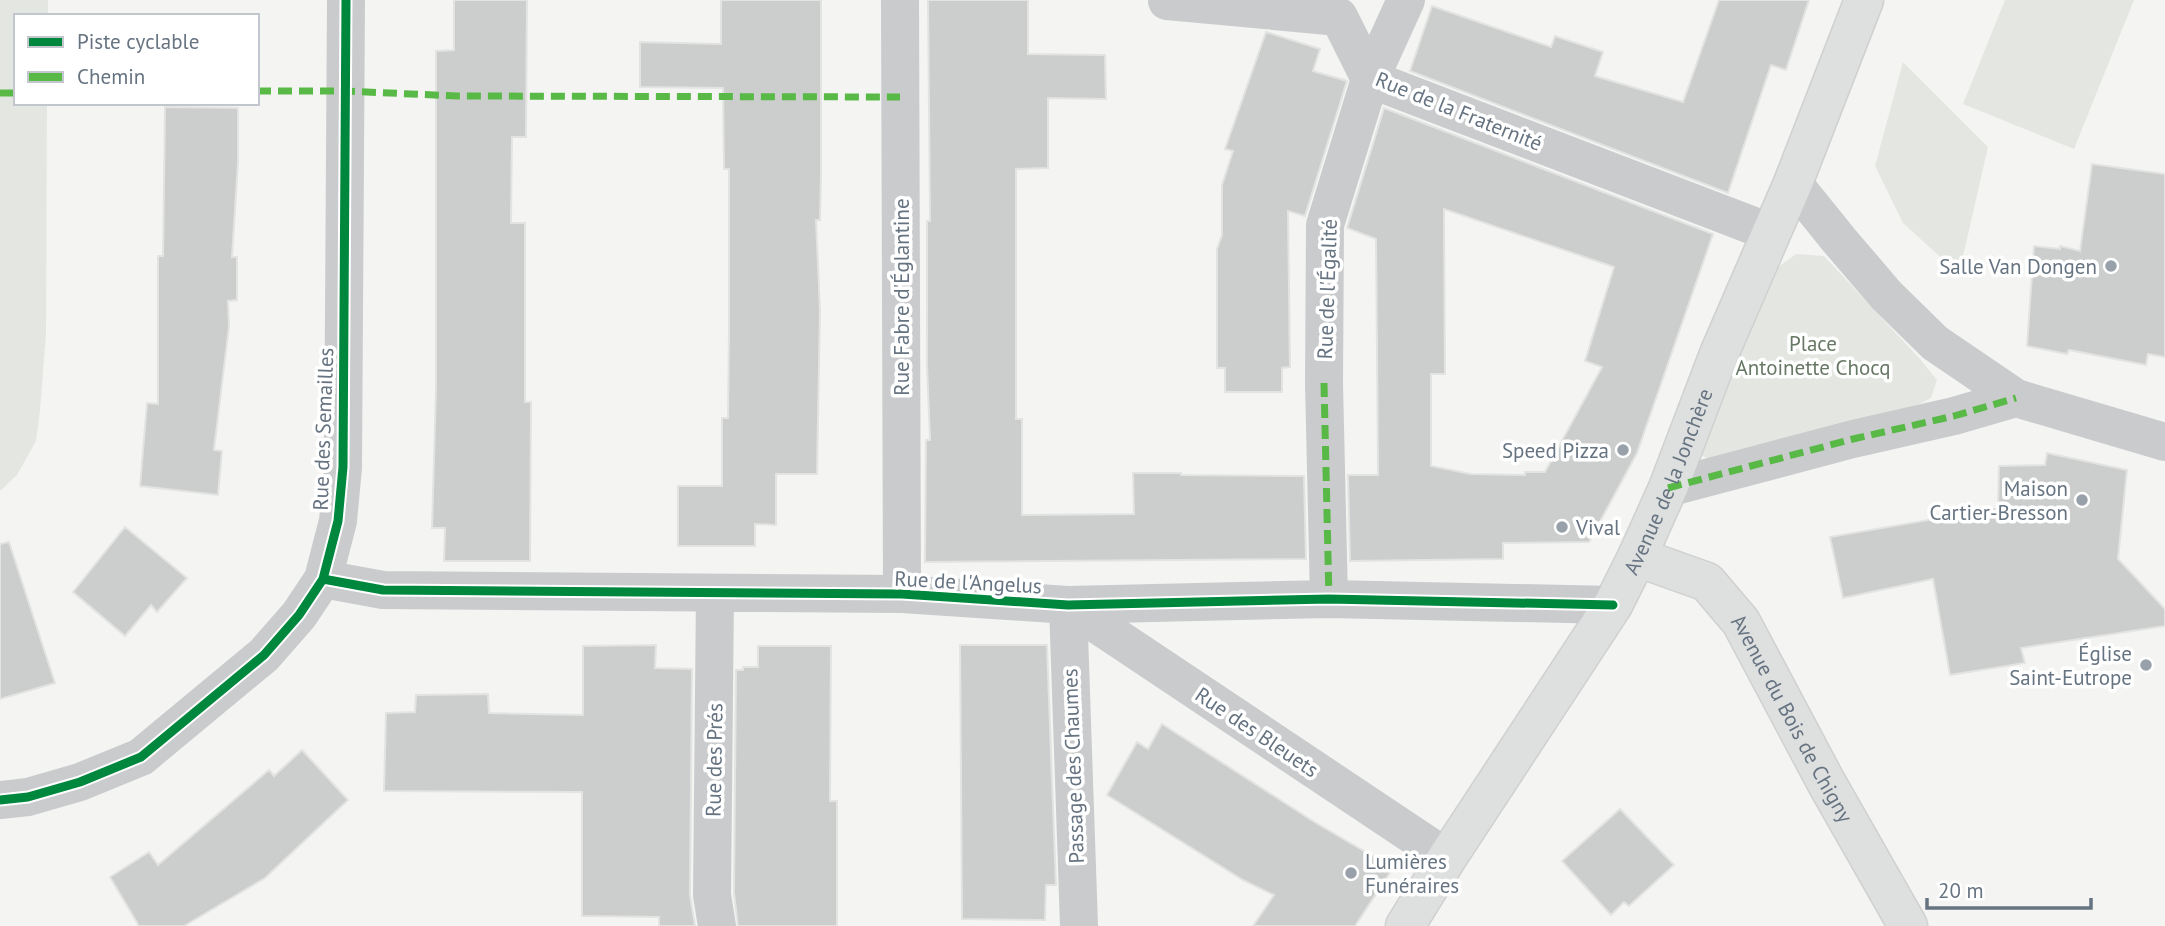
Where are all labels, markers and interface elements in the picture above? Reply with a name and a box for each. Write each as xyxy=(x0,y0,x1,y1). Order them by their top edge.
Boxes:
legend xyxy=(14,14,259,105)
text: Piste cyclable xyxy=(77,28,199,55)
text: Chemin xyxy=(77,63,145,90)
street label: Rue de la Fraternité xyxy=(1372,65,1546,157)
street label: Rue Fabre d'Églantine xyxy=(888,198,915,396)
street label: Rue de l'Égalité xyxy=(1311,218,1343,360)
place label: Salle Van Dongen xyxy=(1939,253,2097,280)
marker: Salle Van Dongen xyxy=(2103,258,2119,274)
park label: Place Antoinette Chocq xyxy=(1736,330,1890,381)
street label: Rue des Semailles xyxy=(307,347,339,511)
street label: Avenue de la Jonchère xyxy=(1617,384,1718,579)
place label: Speed Pizza xyxy=(1502,437,1609,464)
marker: Speed Pizza xyxy=(1615,442,1631,458)
place label: Maison Cartier-Bresson xyxy=(1930,475,2068,526)
marker: Maison Cartier-Bresson xyxy=(2074,492,2090,508)
place label: Vival xyxy=(1575,514,1620,541)
marker: Vival xyxy=(1554,519,1570,535)
street label: Rue de l'Angelus xyxy=(894,565,1042,599)
street label: Avenue du Bois de Chigny xyxy=(1726,608,1860,827)
place label: Église Saint-Eutrope xyxy=(2009,640,2132,691)
marker: Église Saint-Eutrope xyxy=(2138,657,2154,673)
street label: Passage des Chaumes xyxy=(1056,668,1090,864)
street label: Rue des Bleuets xyxy=(1190,681,1324,783)
street label: Rue des Prés xyxy=(700,703,728,817)
place label: Lumières Funéraires xyxy=(1365,848,1459,899)
marker: Lumières Funéraires xyxy=(1343,865,1359,881)
scale bar xyxy=(1927,866,2092,910)
text: 20 m xyxy=(1938,877,1984,904)

